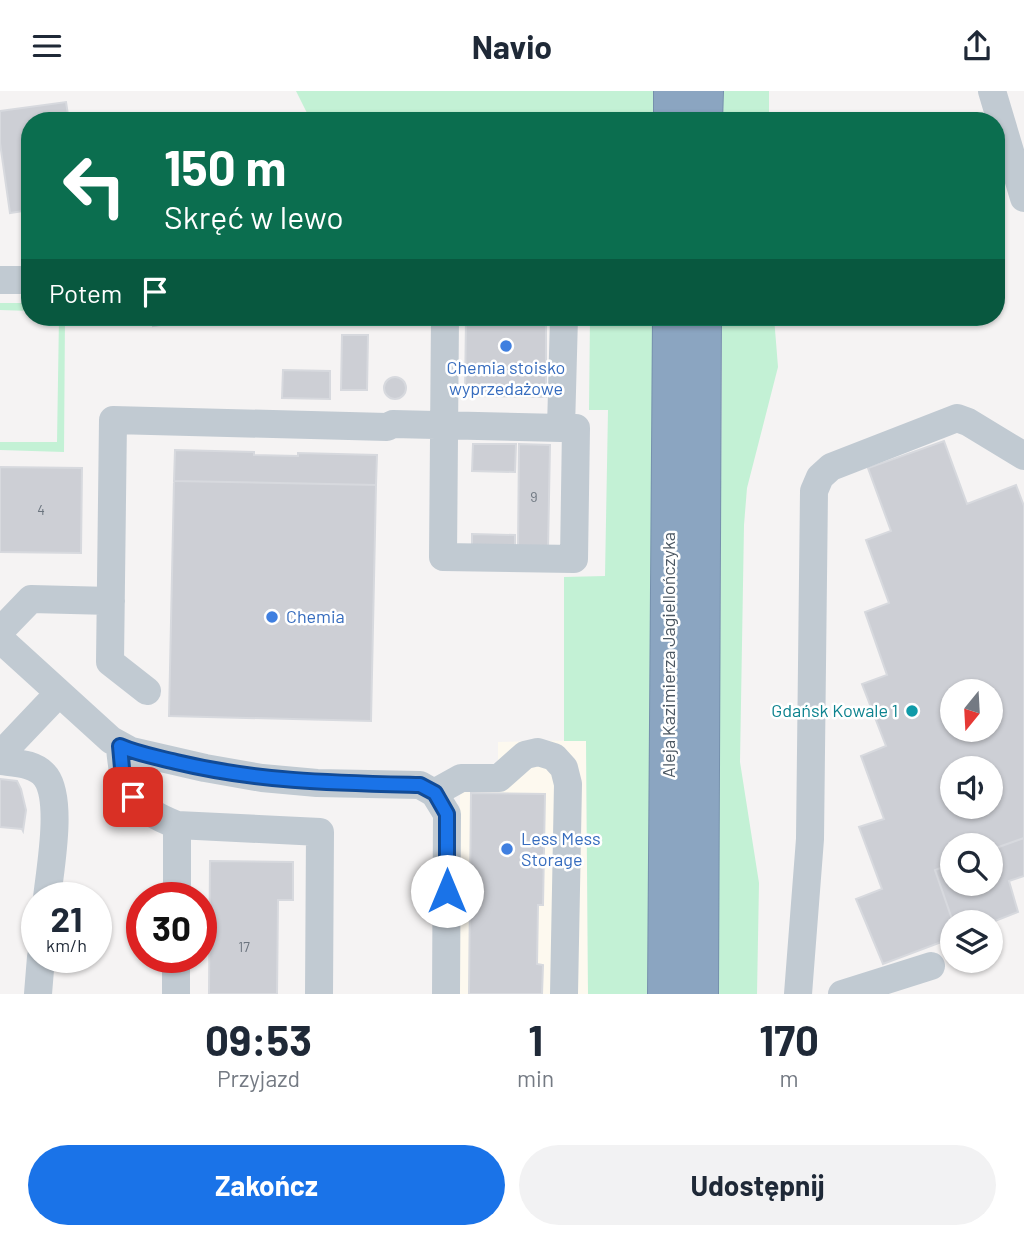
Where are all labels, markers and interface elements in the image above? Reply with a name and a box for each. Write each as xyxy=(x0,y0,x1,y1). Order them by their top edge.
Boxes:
icon: menu xyxy=(28,27,66,65)
text: Navio xyxy=(472,27,552,65)
icon: share xyxy=(958,27,996,65)
text: 150 m xyxy=(164,137,286,196)
icon: left xyxy=(49,140,140,231)
text: Skręć w lewo xyxy=(164,197,344,235)
icon: arrive xyxy=(136,273,174,311)
text: Potem xyxy=(49,277,122,308)
marker: Chemia stoisko wyprzedażowe xyxy=(498,338,514,354)
place label: Chemia stoisko wyprzedażowe xyxy=(447,356,565,399)
house number: 9 xyxy=(530,488,538,505)
house number: 4 xyxy=(37,501,45,518)
street label: Aleja Kazimierza Jagiellończyka xyxy=(657,532,679,778)
place label: Chemia xyxy=(286,605,345,627)
marker: Chemia xyxy=(264,609,280,625)
north arrow xyxy=(940,679,1003,742)
map controls xyxy=(940,679,1003,973)
place label: Gdańsk Kowale 1 xyxy=(771,699,898,721)
marker: Gdańsk Kowale 1 xyxy=(904,703,920,719)
button: sound xyxy=(940,756,1003,819)
pin xyxy=(103,767,163,827)
icon: arrive xyxy=(114,778,152,816)
place label: Less Mess Storage xyxy=(521,827,601,870)
button: search xyxy=(940,833,1003,896)
marker: Less Mess Storage xyxy=(499,841,515,857)
position arrow xyxy=(410,854,484,928)
speed limit sign: 30 xyxy=(126,882,217,973)
text: 21 xyxy=(51,897,82,939)
button: layers xyxy=(940,910,1003,973)
text: km/h xyxy=(46,934,87,956)
house number: 17 xyxy=(238,938,250,955)
text: 09:53 xyxy=(205,1014,312,1064)
text: 1 xyxy=(528,1014,543,1064)
text: 170 xyxy=(759,1014,819,1064)
text: Przyjazd xyxy=(217,1064,300,1092)
text: min xyxy=(517,1064,554,1092)
text: m xyxy=(780,1064,799,1092)
button: Zakończ xyxy=(28,1145,505,1225)
button: Udostępnij xyxy=(519,1145,996,1225)

